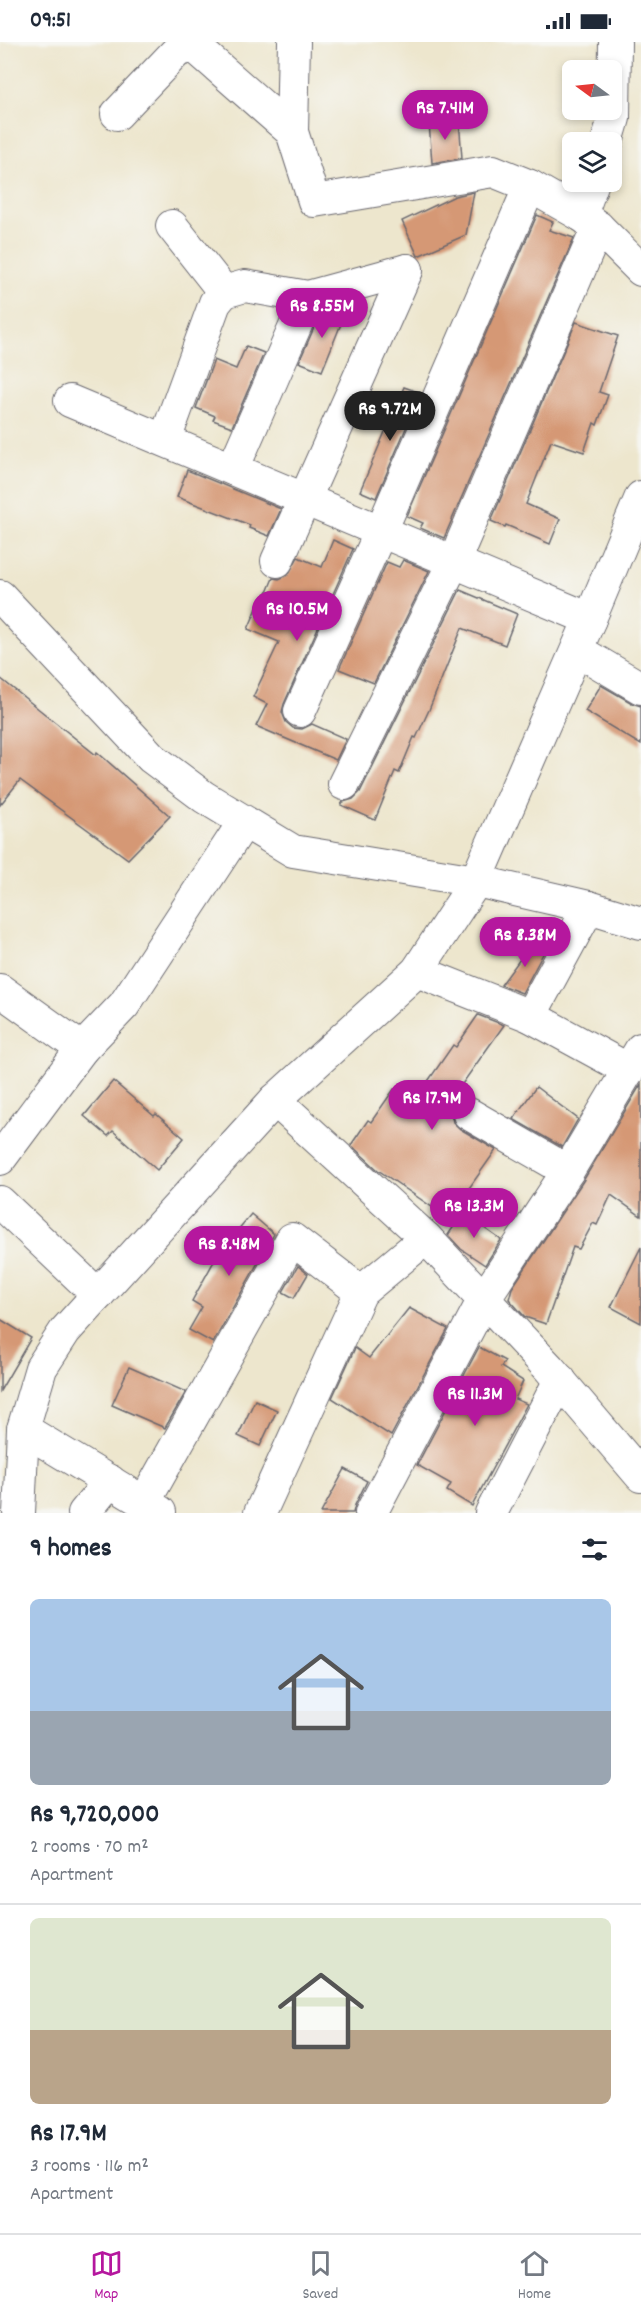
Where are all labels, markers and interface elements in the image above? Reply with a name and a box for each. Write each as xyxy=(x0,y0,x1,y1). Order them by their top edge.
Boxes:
text: 09:51 xyxy=(30,6,71,37)
north arrow xyxy=(562,60,622,120)
map controls xyxy=(562,60,622,192)
pin: Rs 7.41M xyxy=(383,90,507,141)
text: Rs 7.41M xyxy=(416,95,474,123)
button: layers xyxy=(562,132,622,192)
pin: Rs 8.55M xyxy=(260,288,384,339)
text: Rs 8.55M xyxy=(290,293,354,321)
pin: Rs 9.72M xyxy=(328,391,452,442)
text: Rs 9.72M xyxy=(358,396,422,424)
pin: Rs 10.5M xyxy=(235,591,359,642)
text: Rs 10.5M xyxy=(266,596,328,624)
pin: Rs 8.38M xyxy=(463,917,587,968)
text: Rs 8.38M xyxy=(494,922,556,950)
pin: Rs 17.9M xyxy=(370,1080,494,1131)
text: Rs 17.9M xyxy=(403,1085,461,1113)
pin: Rs 13.3M xyxy=(412,1188,536,1239)
text: Rs 13.3M xyxy=(444,1193,504,1221)
pin: Rs 8.48M xyxy=(167,1226,291,1277)
text: Rs 8.48M xyxy=(198,1231,260,1259)
pin: Rs 11.3M xyxy=(413,1376,537,1427)
text: Rs 11.3M xyxy=(447,1381,503,1409)
text: 9 homes xyxy=(30,1531,112,1568)
icon: filters xyxy=(578,1533,611,1566)
icon: home xyxy=(267,1638,375,1746)
text: Rs 9,720,000 xyxy=(30,1797,159,1834)
text: 2 rooms · 70 m² xyxy=(30,1834,149,1862)
text: Apartment xyxy=(30,1862,113,1890)
icon: home xyxy=(267,1957,375,2065)
text: Rs 17.9M xyxy=(30,2116,107,2153)
text: 3 rooms · 116 m² xyxy=(30,2153,149,2181)
text: Apartment xyxy=(30,2181,113,2209)
tab: Map xyxy=(90,2247,123,2306)
tab: Saved xyxy=(302,2247,338,2306)
tab: Home xyxy=(518,2247,551,2306)

